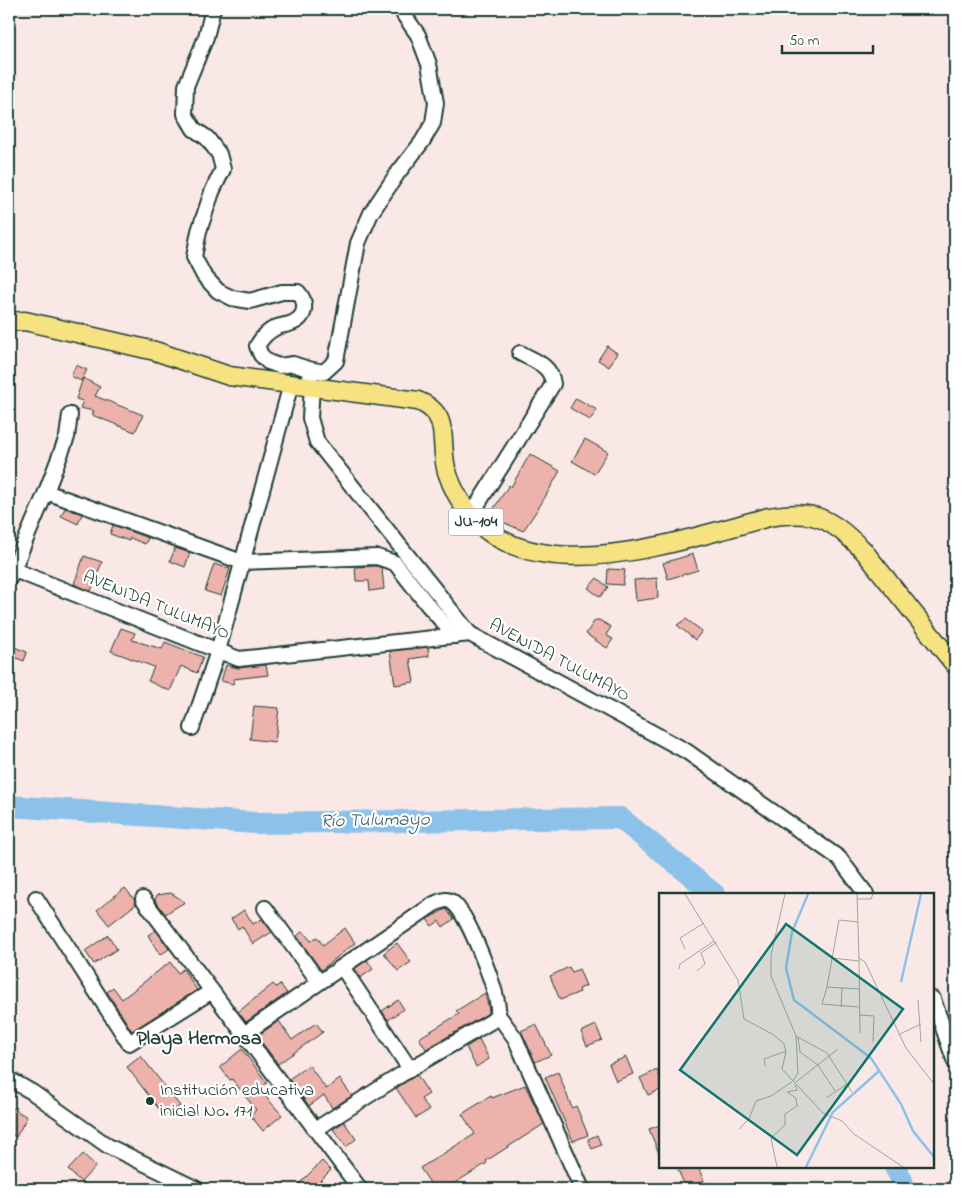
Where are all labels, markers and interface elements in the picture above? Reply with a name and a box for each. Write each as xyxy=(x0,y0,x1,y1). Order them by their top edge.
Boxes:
scale bar xyxy=(782,22,873,54)
text: 50 m xyxy=(789,30,820,52)
road number: JU-104 xyxy=(448,508,504,536)
street label: AVENIDA TULUMAYO xyxy=(79,565,233,647)
street label: AVENIDA TULUMAYO xyxy=(484,613,634,709)
water label: Río Tulumayo xyxy=(320,807,431,835)
inset map xyxy=(659,893,934,1168)
district label: Playa Hermosa xyxy=(136,1025,262,1055)
place label: Institución educativa inicial No. 171 xyxy=(160,1078,314,1125)
marker: Institución educativa inicial No. 171 xyxy=(144,1095,156,1107)

